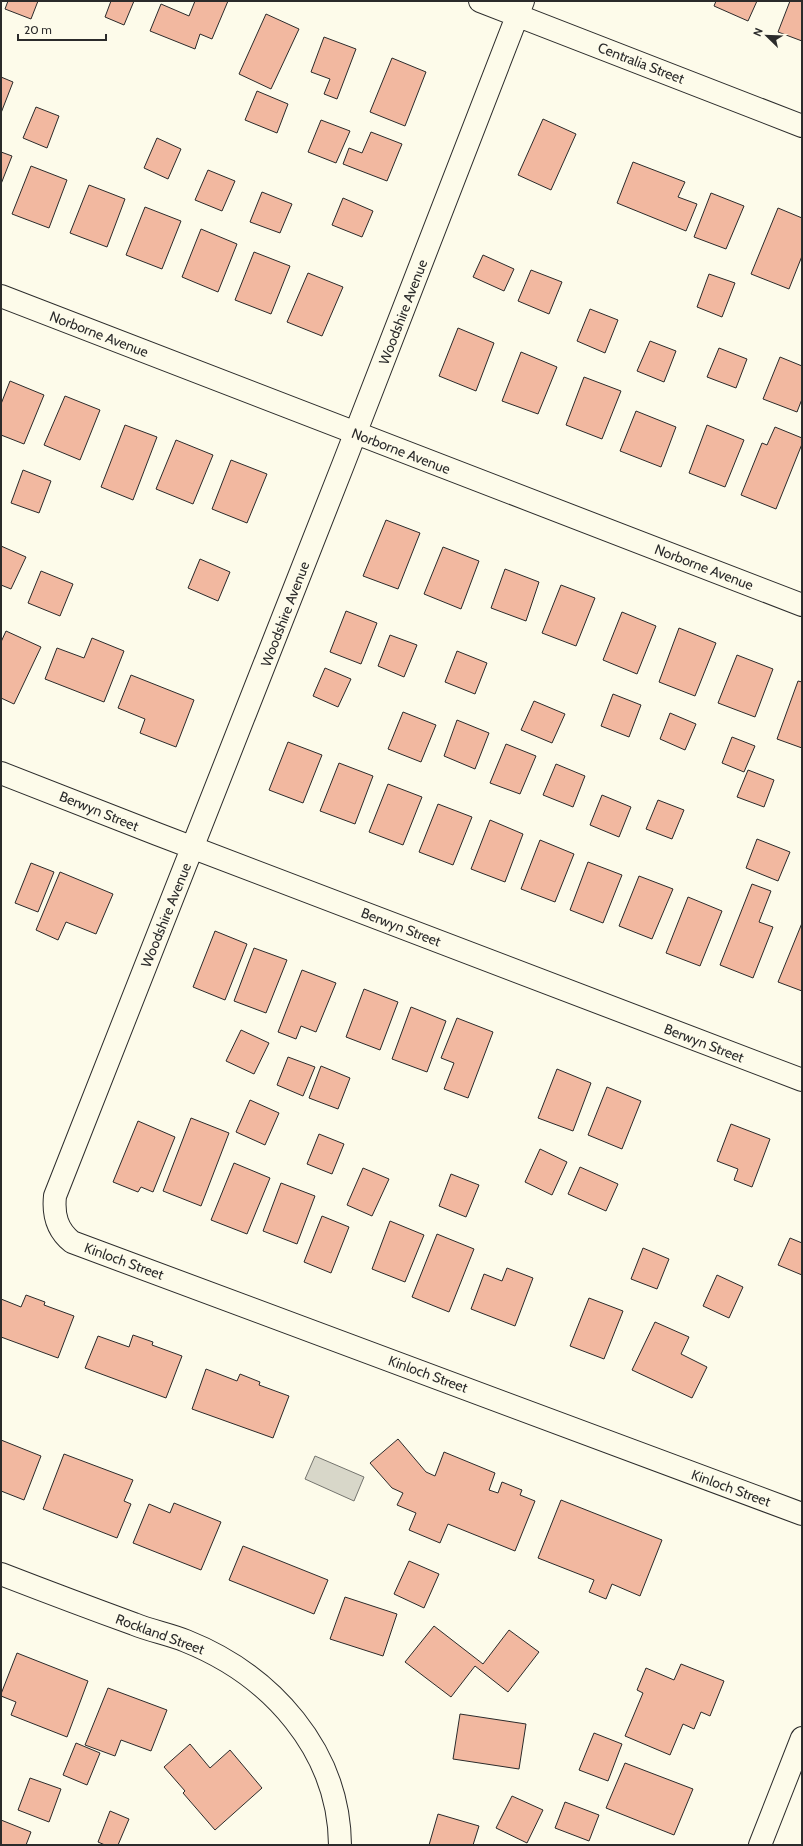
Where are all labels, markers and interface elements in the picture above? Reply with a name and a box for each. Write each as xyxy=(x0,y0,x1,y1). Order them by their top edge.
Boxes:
scale bar xyxy=(18,16,106,42)
north arrow xyxy=(747,16,787,56)
text: 20 m xyxy=(24,22,52,37)
text: N xyxy=(750,26,766,38)
street label: Centralia Street xyxy=(595,38,687,88)
street label: Woodshire Avenue xyxy=(375,257,431,367)
street label: Norborne Avenue xyxy=(47,307,151,361)
street label: Norborne Avenue xyxy=(349,424,453,478)
street label: Norborne Avenue xyxy=(652,540,756,594)
street label: Woodshire Avenue xyxy=(257,559,313,669)
street label: Berwyn Street xyxy=(57,787,142,835)
street label: Woodshire Avenue xyxy=(137,860,195,970)
street label: Berwyn Street xyxy=(358,904,444,951)
street label: Berwyn Street xyxy=(661,1020,747,1067)
street label: Kinloch Street xyxy=(82,1238,166,1284)
street label: Kinloch Street xyxy=(386,1351,470,1397)
street label: Kinloch Street xyxy=(689,1465,773,1511)
street label: Rockland Street xyxy=(113,1610,207,1658)

